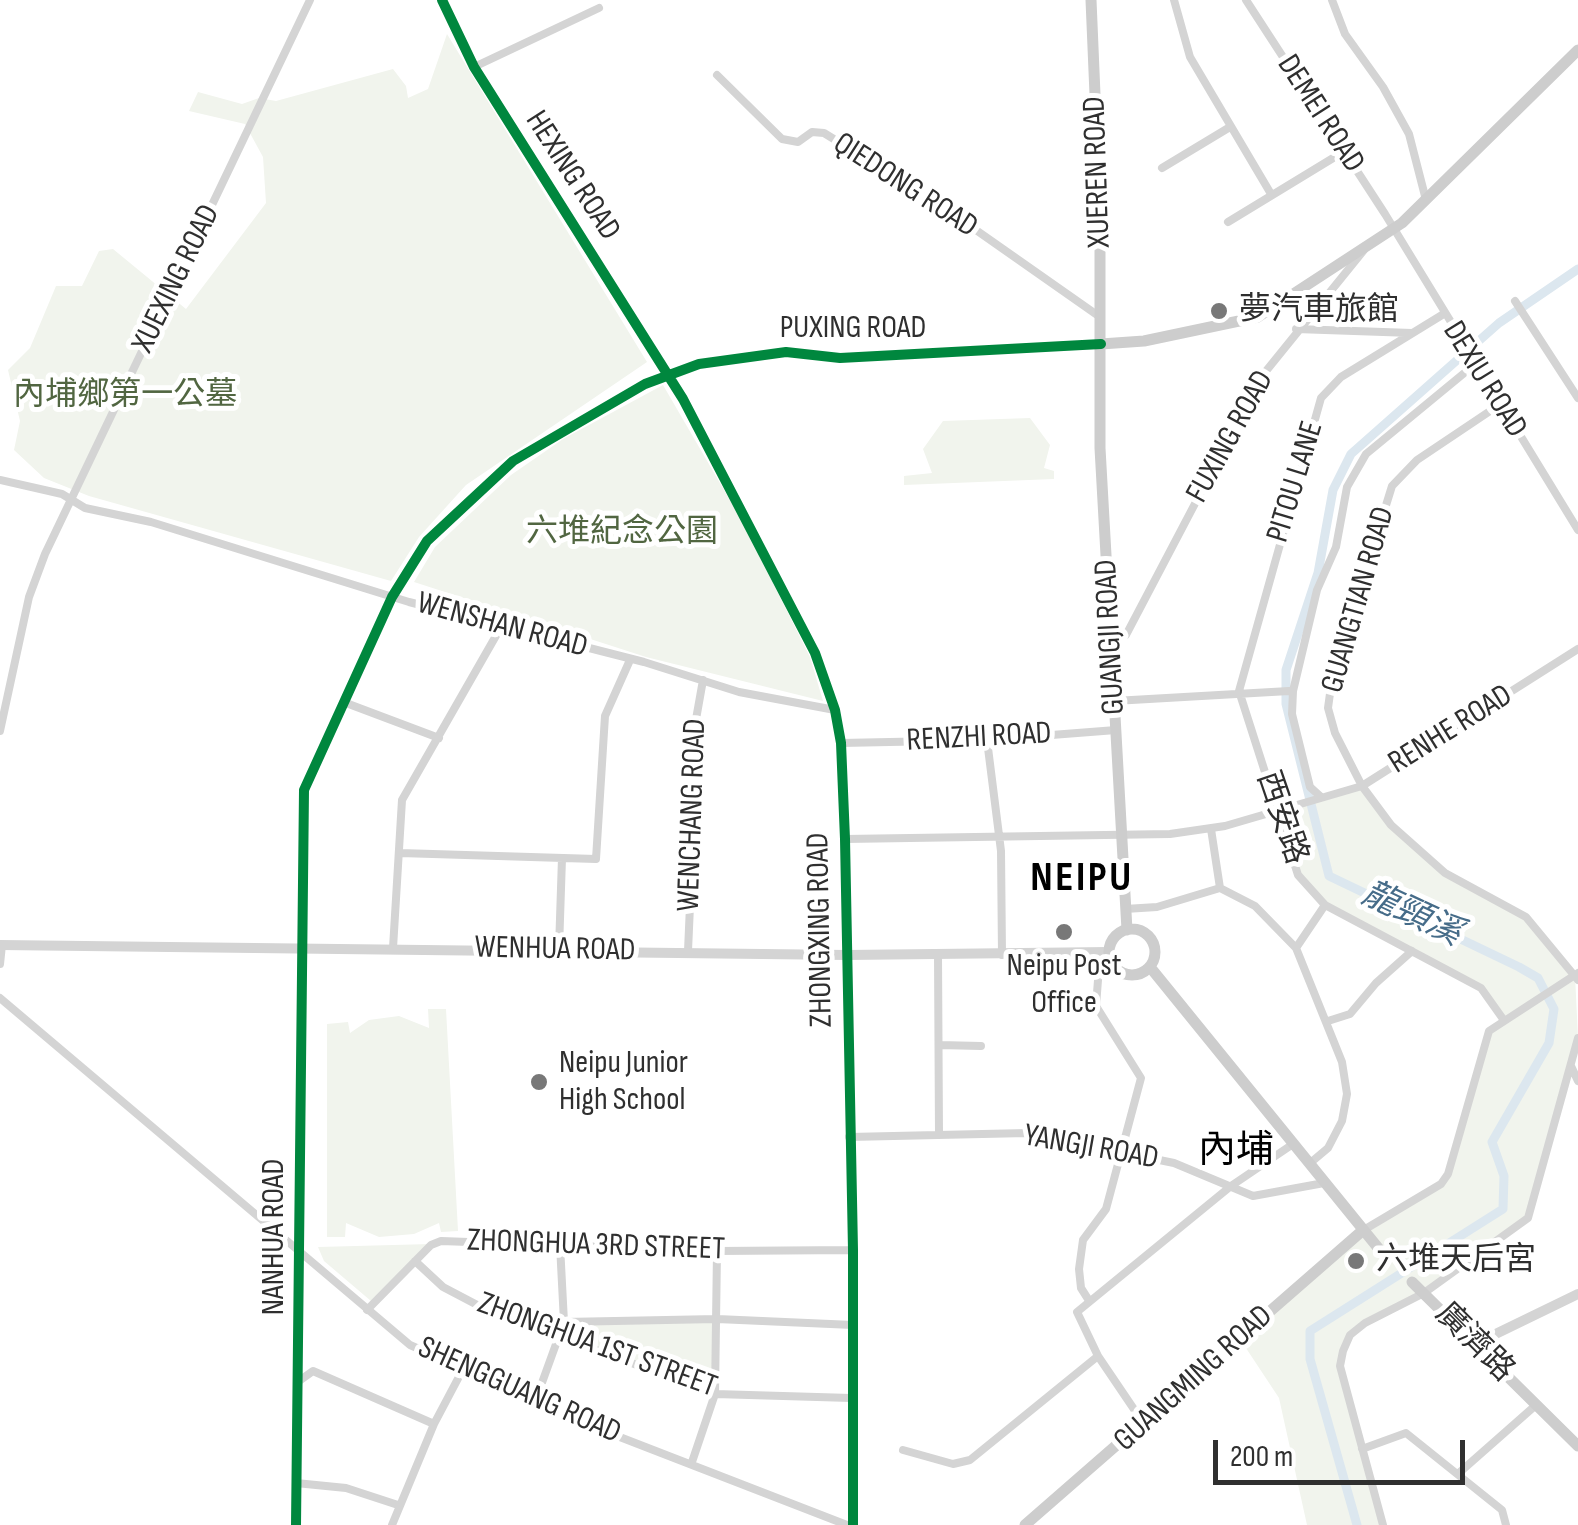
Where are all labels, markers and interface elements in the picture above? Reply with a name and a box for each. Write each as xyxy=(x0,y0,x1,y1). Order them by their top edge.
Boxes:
street label: DEMEI ROAD xyxy=(1268,48,1372,180)
street label: XUEREN ROAD xyxy=(1076,96,1120,248)
street label: HEXING ROAD xyxy=(516,104,628,248)
street label: QIEDONG ROAD xyxy=(826,125,984,247)
street label: XUEXING ROAD xyxy=(125,199,229,359)
place label: 夢汽車旅館 xyxy=(1239,292,1399,330)
marker: 夢汽車旅館 xyxy=(1208,300,1230,322)
street label: PUXING ROAD xyxy=(780,310,926,348)
street label: DEXIU ROAD xyxy=(1433,315,1535,445)
street label: FUXING ROAD xyxy=(1179,364,1283,510)
park label: 內埔鄉第一公墓 xyxy=(13,377,237,415)
street label: PITOU LANE xyxy=(1259,417,1333,547)
street label: GUANGTIAN ROAD xyxy=(1314,503,1404,697)
park label: 六堆紀念公園 xyxy=(526,514,718,552)
street label: GUANGJI ROAD xyxy=(1088,558,1134,716)
street label: WENSHAN ROAD xyxy=(413,585,591,667)
street label: RENHE ROAD xyxy=(1382,677,1520,783)
street label: RENZHI ROAD xyxy=(906,715,1052,761)
street label: WENCHANG ROAD xyxy=(670,718,716,912)
street label: 西安路 xyxy=(1247,766,1315,870)
street label: ZHONGXING ROAD xyxy=(800,832,842,1028)
district label: NEIPU xyxy=(1030,854,1134,904)
water label: 龍頸溪 xyxy=(1355,874,1467,956)
marker: Neipu Post Office xyxy=(1053,921,1075,943)
street label: WENHUA ROAD xyxy=(474,929,636,971)
place label: Neipu Post Office xyxy=(1007,948,1121,1023)
place label: Neipu Junior High School xyxy=(559,1045,688,1120)
marker: Neipu Junior High School xyxy=(528,1071,550,1093)
street label: YANGJI ROAD xyxy=(1021,1117,1161,1179)
district label: 內埔 xyxy=(1198,1129,1274,1175)
street label: NANHUA ROAD xyxy=(256,1159,294,1315)
street label: ZHONGHUA 3RD STREET xyxy=(466,1222,726,1270)
place label: 六堆天后宮 xyxy=(1376,1242,1536,1280)
marker: 六堆天后宮 xyxy=(1345,1250,1367,1272)
street label: ZHONGHUA 1ST STREET xyxy=(472,1285,722,1407)
street label: 廣濟路 xyxy=(1426,1295,1522,1391)
street label: GUANGMING ROAD xyxy=(1107,1298,1281,1460)
street label: SHENGGUANG ROAD xyxy=(412,1329,626,1453)
scale bar xyxy=(1218,1420,1470,1482)
text: 200 m xyxy=(1230,1439,1293,1475)

